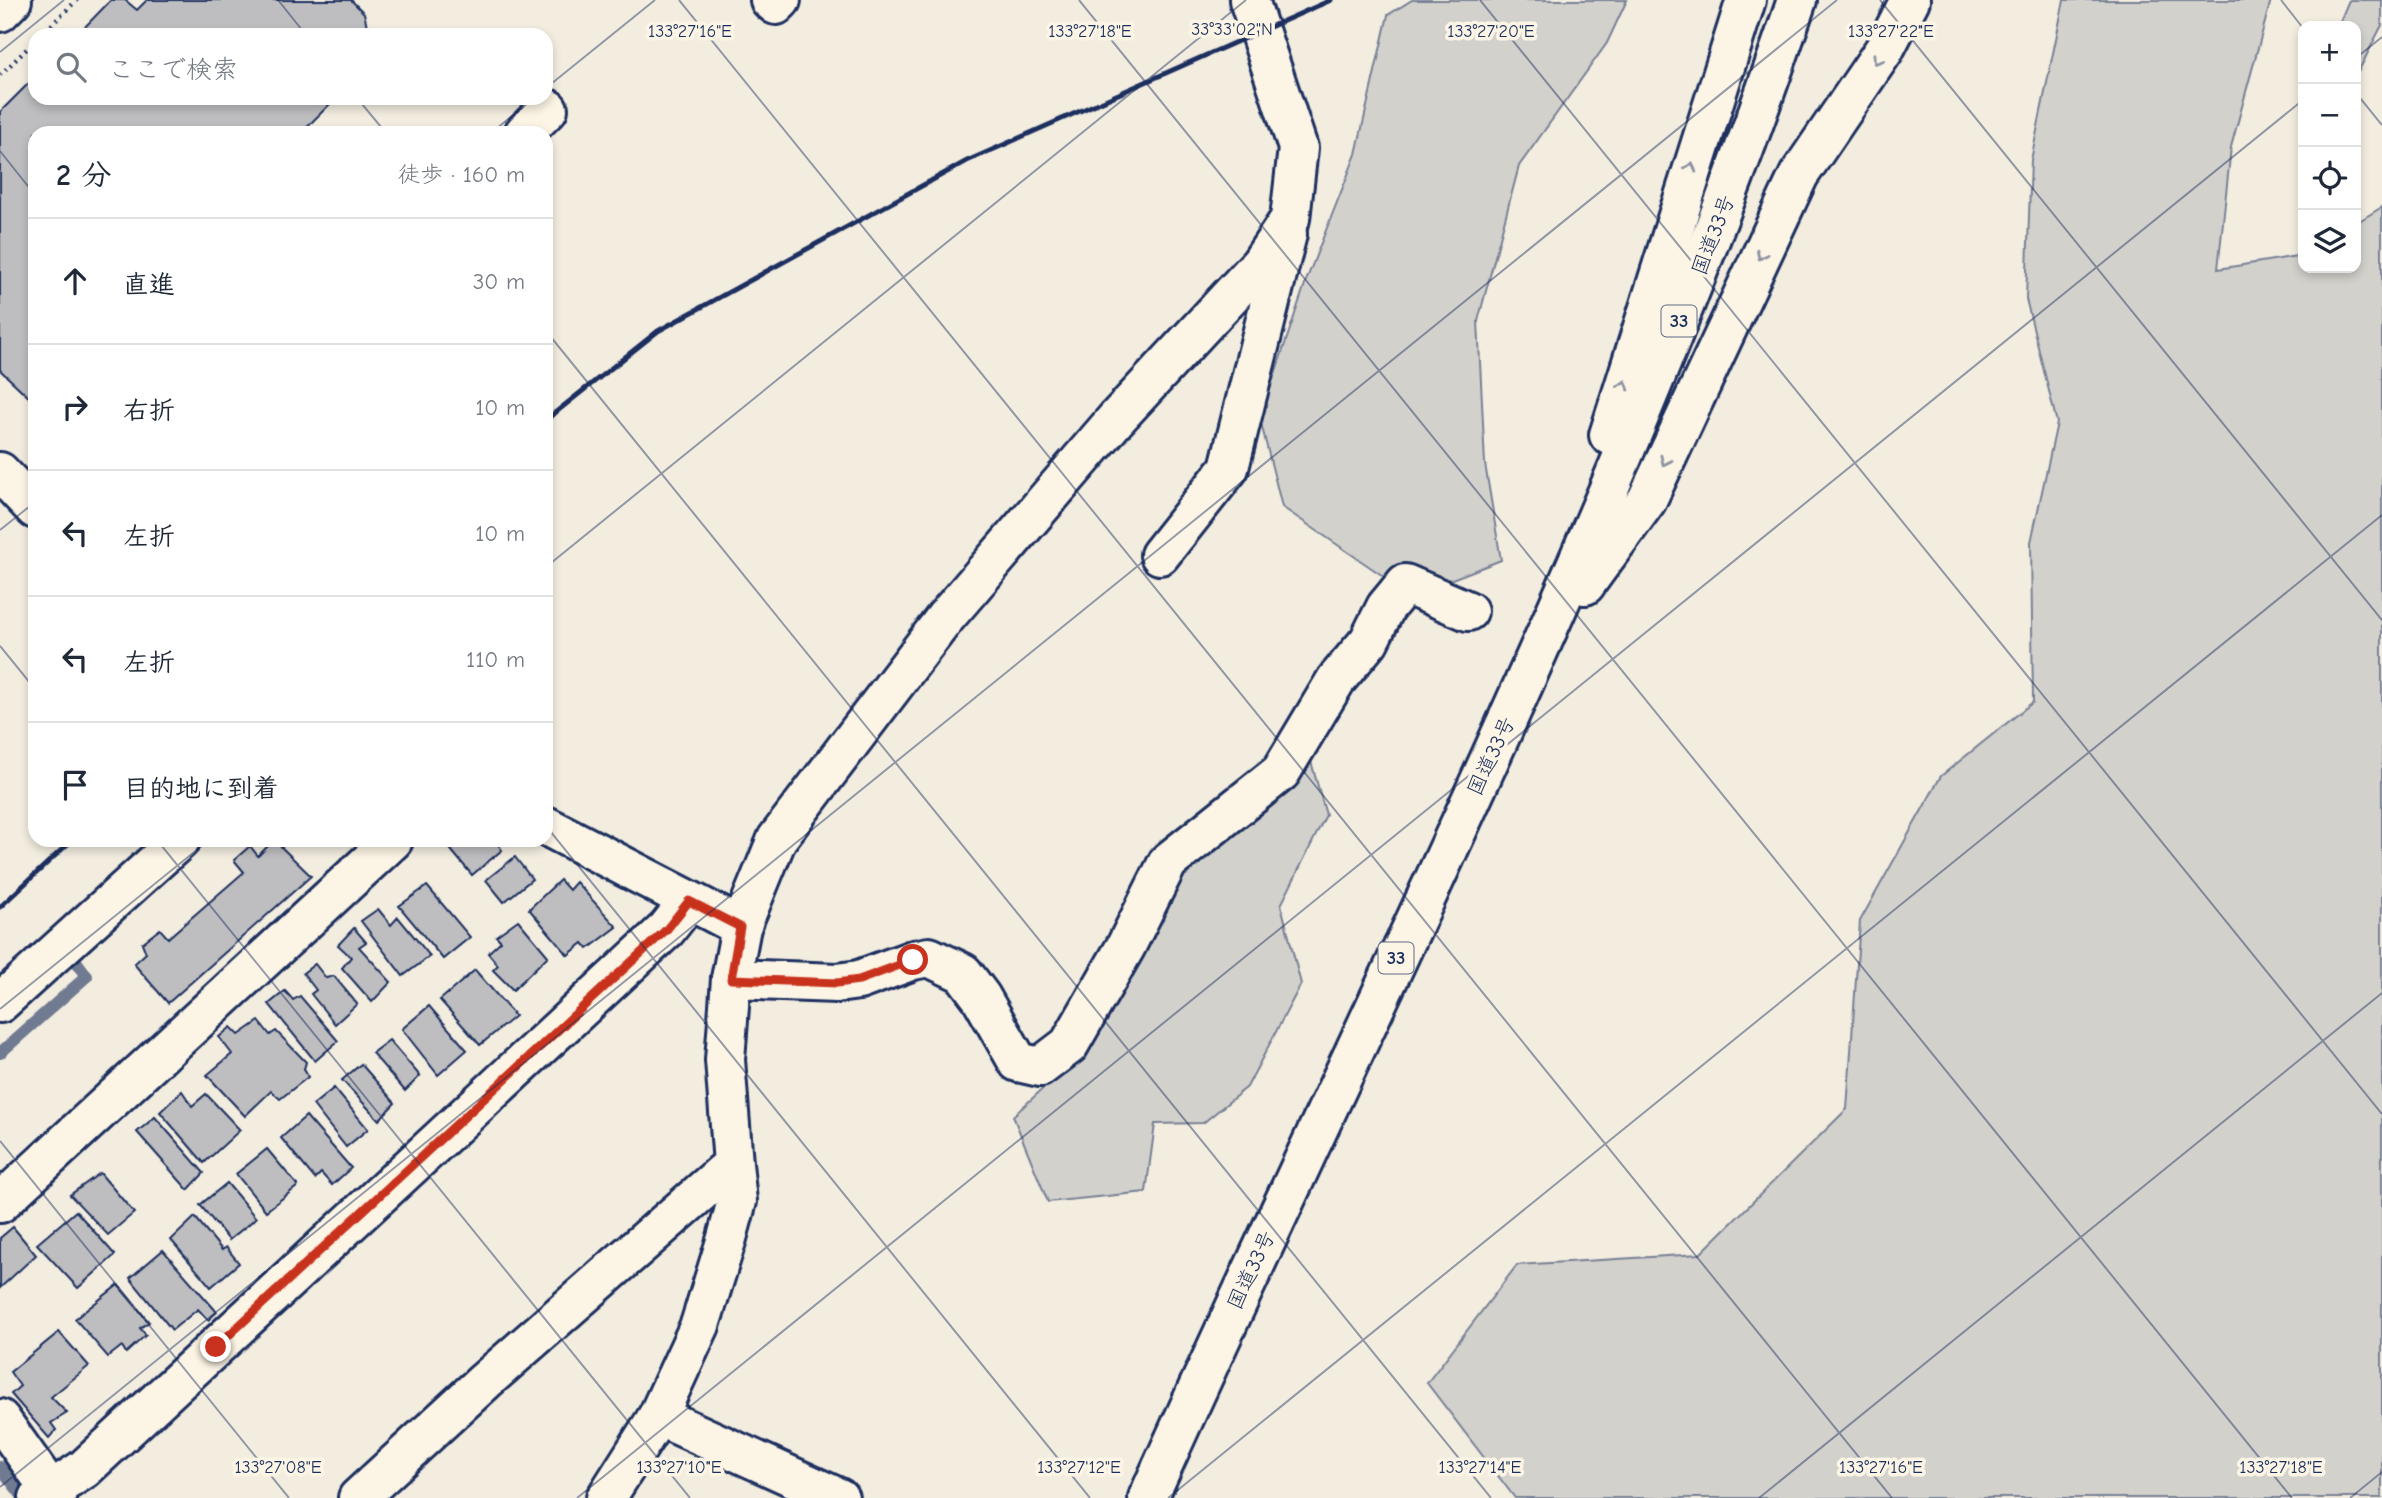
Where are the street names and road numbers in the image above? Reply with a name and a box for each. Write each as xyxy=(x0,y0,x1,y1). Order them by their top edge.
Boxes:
street label: 国道33号 xyxy=(1687,191,1739,279)
road number: 33 xyxy=(1662,306,1696,336)
street label: 国道33号 xyxy=(1462,713,1520,799)
road number: 33 xyxy=(1378,942,1414,974)
street label: 国道33号 xyxy=(1222,1227,1280,1313)

